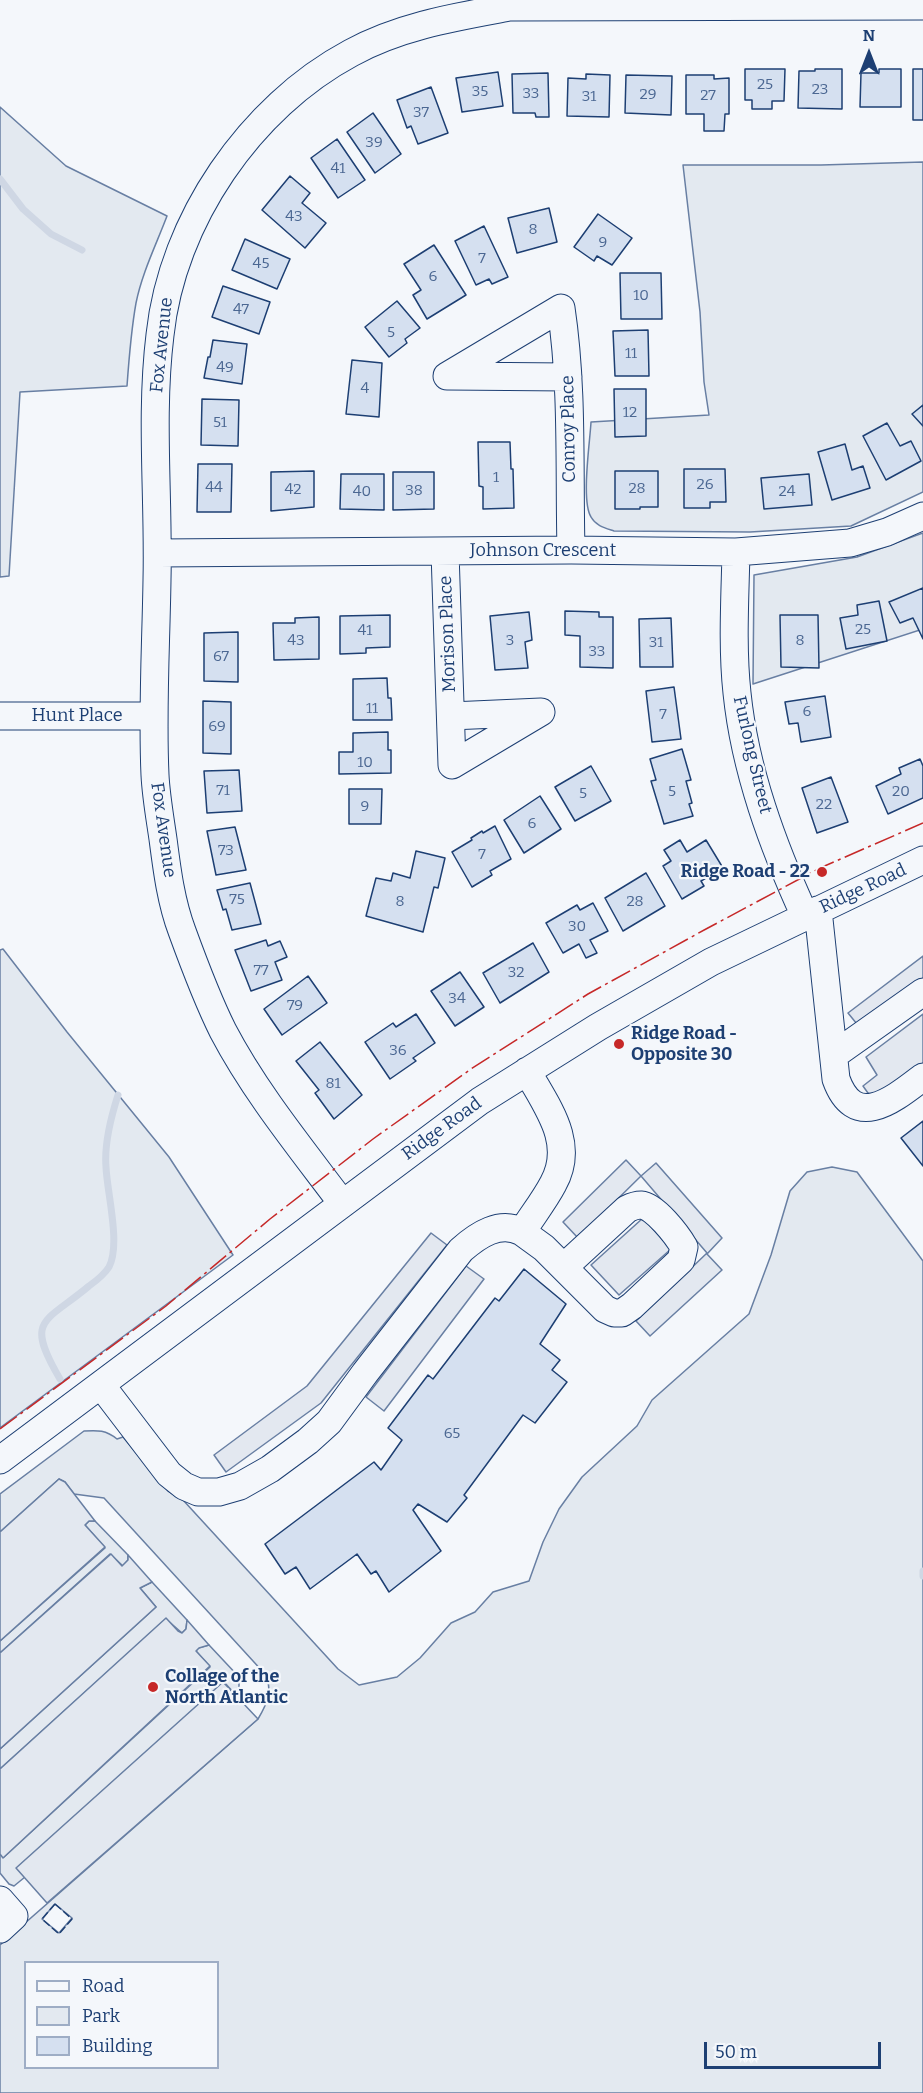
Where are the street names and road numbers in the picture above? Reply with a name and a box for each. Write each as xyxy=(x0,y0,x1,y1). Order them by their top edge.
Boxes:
street label: Fox Avenue xyxy=(146,296,178,394)
street label: Conroy Place xyxy=(557,375,581,483)
street label: Johnson Crescent xyxy=(470,540,616,562)
street label: Morison Place xyxy=(435,575,461,693)
street label: Furlong Street xyxy=(728,694,776,816)
street label: Hunt Place xyxy=(31,705,123,727)
street label: Fox Avenue xyxy=(146,781,180,879)
street label: Ridge Road xyxy=(816,860,910,918)
street label: Ridge Road xyxy=(398,1093,486,1165)

